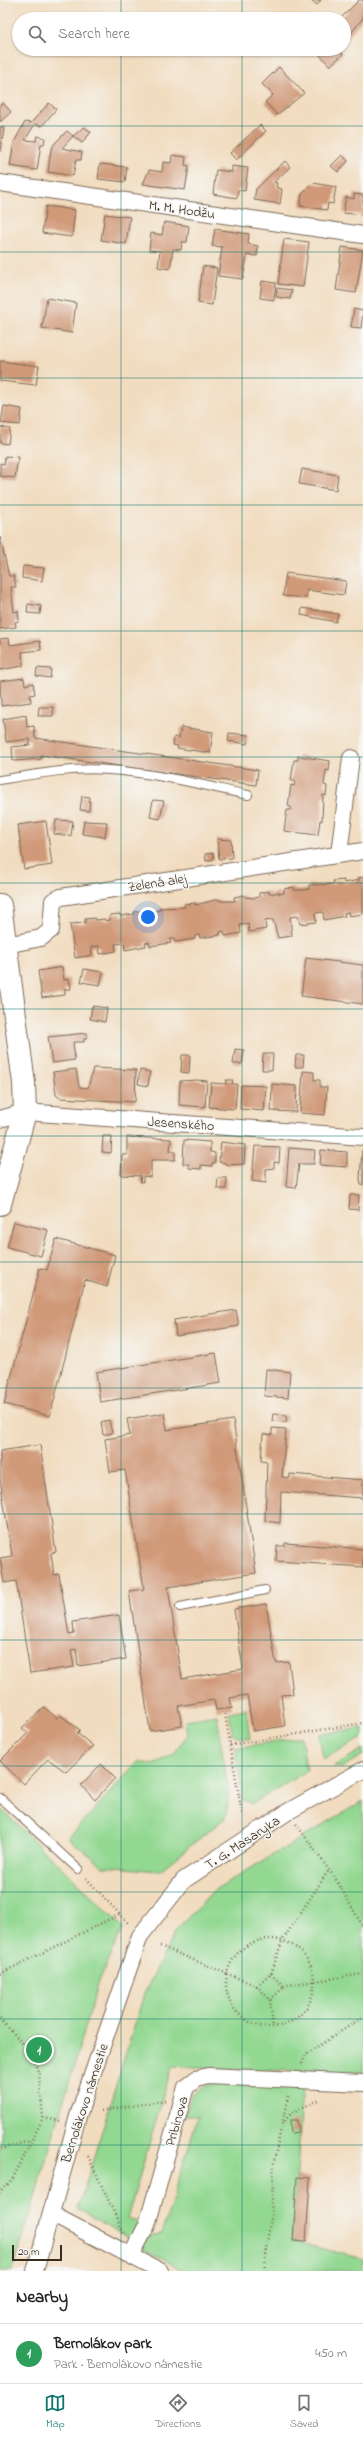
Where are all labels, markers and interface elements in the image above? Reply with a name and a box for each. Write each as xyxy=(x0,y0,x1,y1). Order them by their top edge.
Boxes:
search box xyxy=(12,12,351,56)
icon: search xyxy=(26,23,48,45)
text: Search here xyxy=(58,23,130,45)
street label: M. M. Hodžu xyxy=(147,195,216,226)
street label: Zelená alej xyxy=(126,868,189,898)
your location xyxy=(138,907,158,927)
street label: Jesenského xyxy=(147,1112,215,1137)
street label: T. G. Masaryka xyxy=(201,1811,285,1876)
pin: 1 xyxy=(26,2035,52,2065)
street label: Bernolákovo námestie xyxy=(56,2040,115,2167)
street label: Pribinova xyxy=(160,2094,195,2149)
scale bar xyxy=(12,2243,62,2262)
text: 20 m xyxy=(18,2244,40,2260)
text: Nearby xyxy=(16,2285,68,2310)
text: Bernolákov park xyxy=(54,2333,152,2355)
text: 1 xyxy=(27,2344,31,2363)
text: 450 m xyxy=(315,2344,347,2363)
text: Park · Bernolákovo námestie xyxy=(54,2355,202,2374)
tab: Map xyxy=(44,2392,66,2432)
tab: Directions xyxy=(155,2392,201,2432)
tab: Saved xyxy=(290,2392,319,2432)

